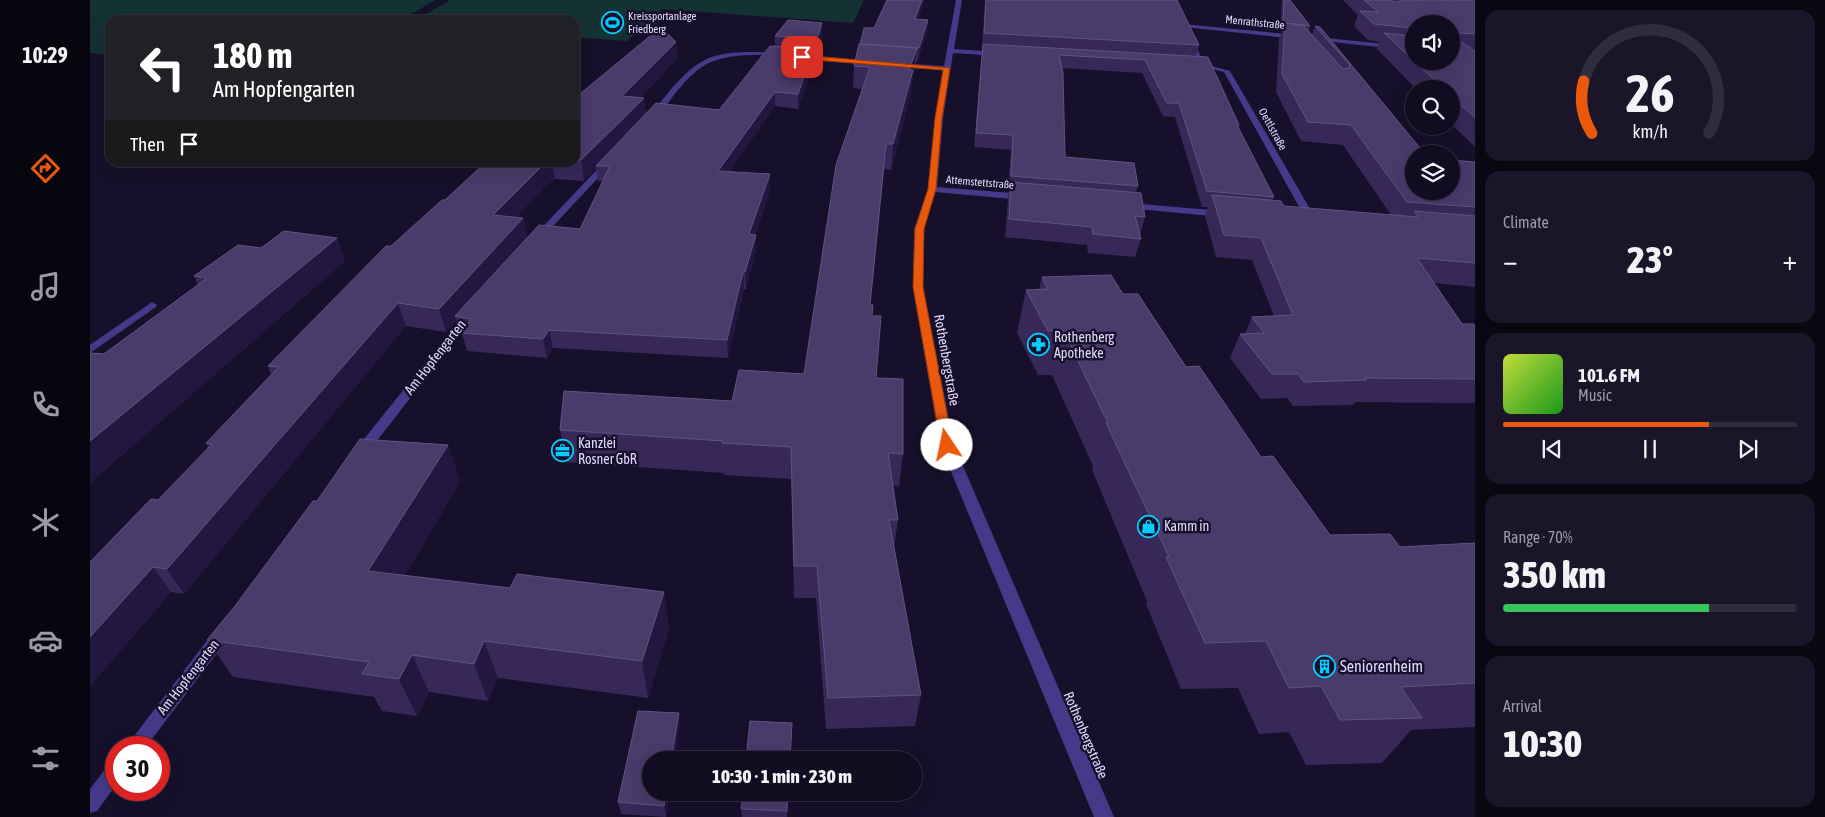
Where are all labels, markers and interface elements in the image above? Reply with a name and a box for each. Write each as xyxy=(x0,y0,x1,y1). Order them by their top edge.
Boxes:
sports icon: Kreissportanlage Friedberg xyxy=(600,10,624,34)
place label: Kreissportanlage Friedberg xyxy=(628,10,697,35)
street label: Menrathstraße xyxy=(1225,13,1285,31)
map controls xyxy=(1405,15,1460,200)
button: sound xyxy=(1405,15,1460,70)
icon: left xyxy=(130,35,195,100)
text: 180 m xyxy=(213,35,292,75)
pin xyxy=(781,36,823,78)
text: 10:29 xyxy=(22,42,68,68)
icon: arrive xyxy=(788,43,816,71)
text: 26 xyxy=(1626,63,1674,123)
text: Am Hopfengarten xyxy=(213,76,355,102)
button: search xyxy=(1405,80,1460,135)
street label: Oettlstraße xyxy=(1257,106,1289,152)
text: km/h xyxy=(1632,121,1668,142)
icon: arrive xyxy=(175,130,203,158)
text: Then xyxy=(130,133,165,155)
button: layers xyxy=(1405,145,1460,200)
icon: directions xyxy=(28,151,63,186)
street label: Attemstettstraße xyxy=(946,173,1014,191)
text: Climate xyxy=(1503,213,1549,231)
text: 23° xyxy=(1627,238,1673,281)
text: − xyxy=(1503,244,1518,276)
text: + xyxy=(1782,244,1797,276)
icon: music xyxy=(28,269,63,304)
street label: Rothenbergstraße xyxy=(931,313,963,407)
street label: Am Hopfengarten xyxy=(401,316,469,398)
place label: Rothenberg Apotheke xyxy=(1054,329,1114,361)
pharmacy icon: Rothenberg Apotheke xyxy=(1026,333,1050,357)
text: 101.6 FM xyxy=(1578,364,1640,386)
text: Music xyxy=(1578,386,1612,404)
icon: phone xyxy=(28,387,63,422)
position arrow xyxy=(920,418,972,470)
place label: Kanzlei Rosner GbR xyxy=(578,435,637,467)
icon: previous xyxy=(1538,435,1566,463)
icon: pause xyxy=(1636,435,1664,463)
icon: next xyxy=(1734,435,1762,463)
office icon: Kanzlei Rosner GbR xyxy=(550,439,574,463)
icon: climate xyxy=(28,505,63,540)
shop icon: Kamm in xyxy=(1136,514,1160,538)
place label: Kamm in xyxy=(1164,518,1209,534)
text: Range · 70% xyxy=(1503,528,1573,546)
text: 350 km xyxy=(1503,553,1606,596)
icon: car xyxy=(28,623,63,658)
street label: Am Hopfengarten xyxy=(154,636,222,718)
building icon: Seniorenheim xyxy=(1312,654,1336,678)
place label: Seniorenheim xyxy=(1340,657,1423,675)
street label: Rothenbergstraße xyxy=(1061,689,1111,781)
text: Arrival xyxy=(1503,697,1542,715)
text: 10:30 xyxy=(1503,722,1582,765)
speed limit sign: 30 xyxy=(105,736,170,801)
icon: filters xyxy=(28,741,63,776)
text: 10:30 · 1 min · 230 m xyxy=(712,765,852,787)

